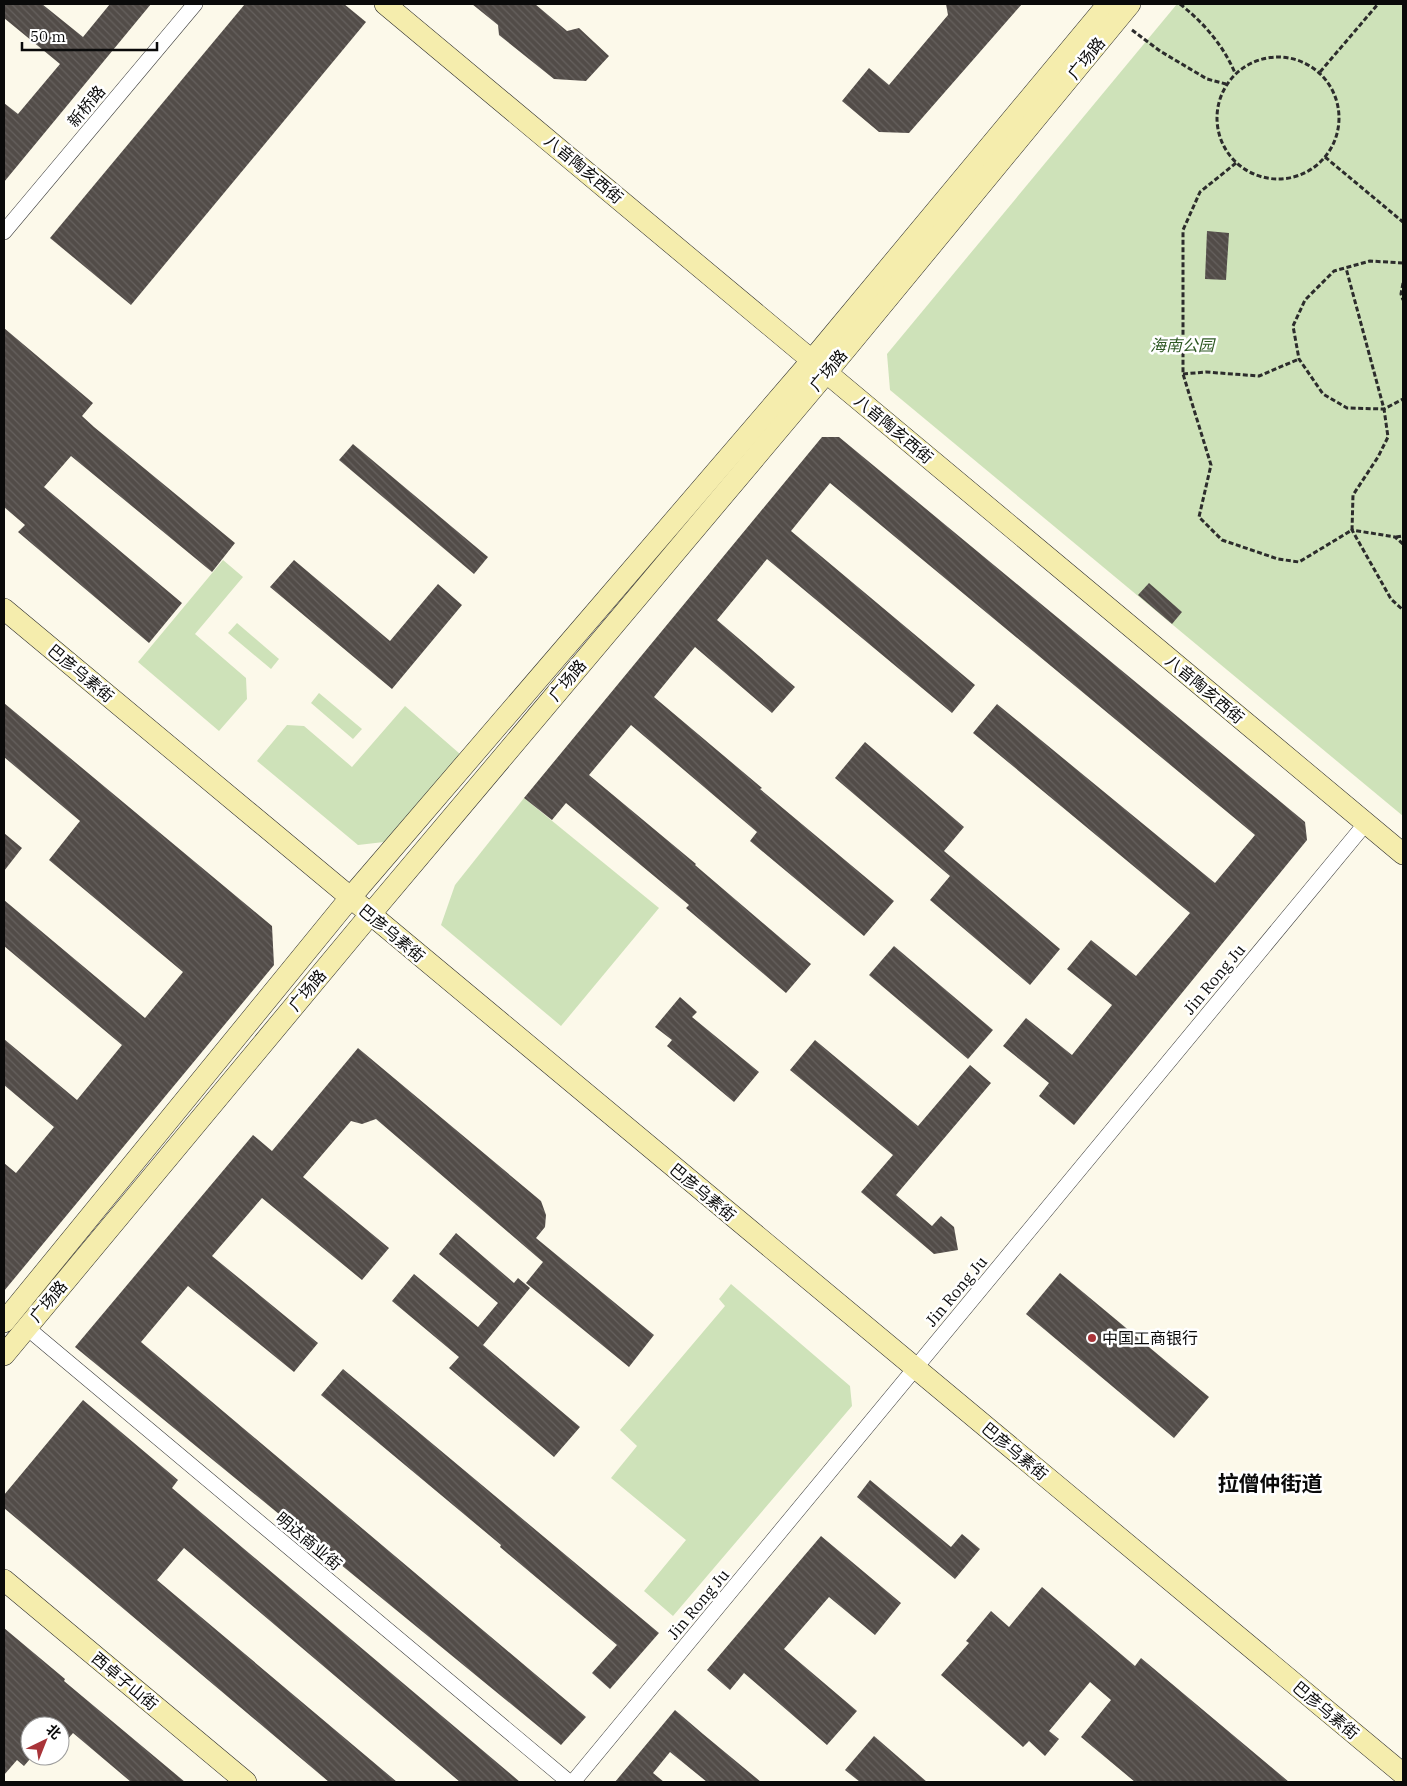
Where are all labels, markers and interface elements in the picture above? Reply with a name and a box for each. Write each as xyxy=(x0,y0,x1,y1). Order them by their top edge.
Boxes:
scale bar xyxy=(22,20,158,52)
text: 50 m xyxy=(30,27,66,46)
street label: 广场路 xyxy=(1063,33,1109,83)
street label: 新桥路 xyxy=(63,81,109,131)
street label: 八音陶亥西街 xyxy=(541,130,627,208)
park label: 海南公园 xyxy=(1150,335,1216,355)
street label: 广场路 xyxy=(805,345,851,395)
street label: 八音陶亥西街 xyxy=(851,390,937,468)
street label: 巴彦乌素街 xyxy=(44,640,118,706)
street label: 八音陶亥西街 xyxy=(1162,650,1248,728)
street label: 广场路 xyxy=(544,655,590,705)
street label: 巴彦乌素街 xyxy=(355,900,429,966)
street label: Jin Rong Ju xyxy=(1179,940,1249,1018)
street label: 广场路 xyxy=(284,965,330,1015)
street label: 巴彦乌素街 xyxy=(666,1159,740,1225)
street label: Jin Rong Ju xyxy=(921,1252,991,1330)
street label: 广场路 xyxy=(25,1276,71,1326)
place label: 中国工商银行 xyxy=(1102,1328,1198,1348)
marker: 中国工商银行 xyxy=(1086,1332,1098,1344)
street label: 巴彦乌素街 xyxy=(978,1418,1052,1484)
district label: 拉僧仲街道 xyxy=(1218,1469,1323,1497)
street label: 明达商业街 xyxy=(272,1508,346,1574)
street label: Jin Rong Ju xyxy=(663,1565,733,1643)
street label: 西卓子山街 xyxy=(88,1648,162,1714)
street label: 巴彦乌素街 xyxy=(1289,1677,1363,1743)
north arrow xyxy=(20,1716,70,1766)
text: 北 xyxy=(43,1720,65,1743)

